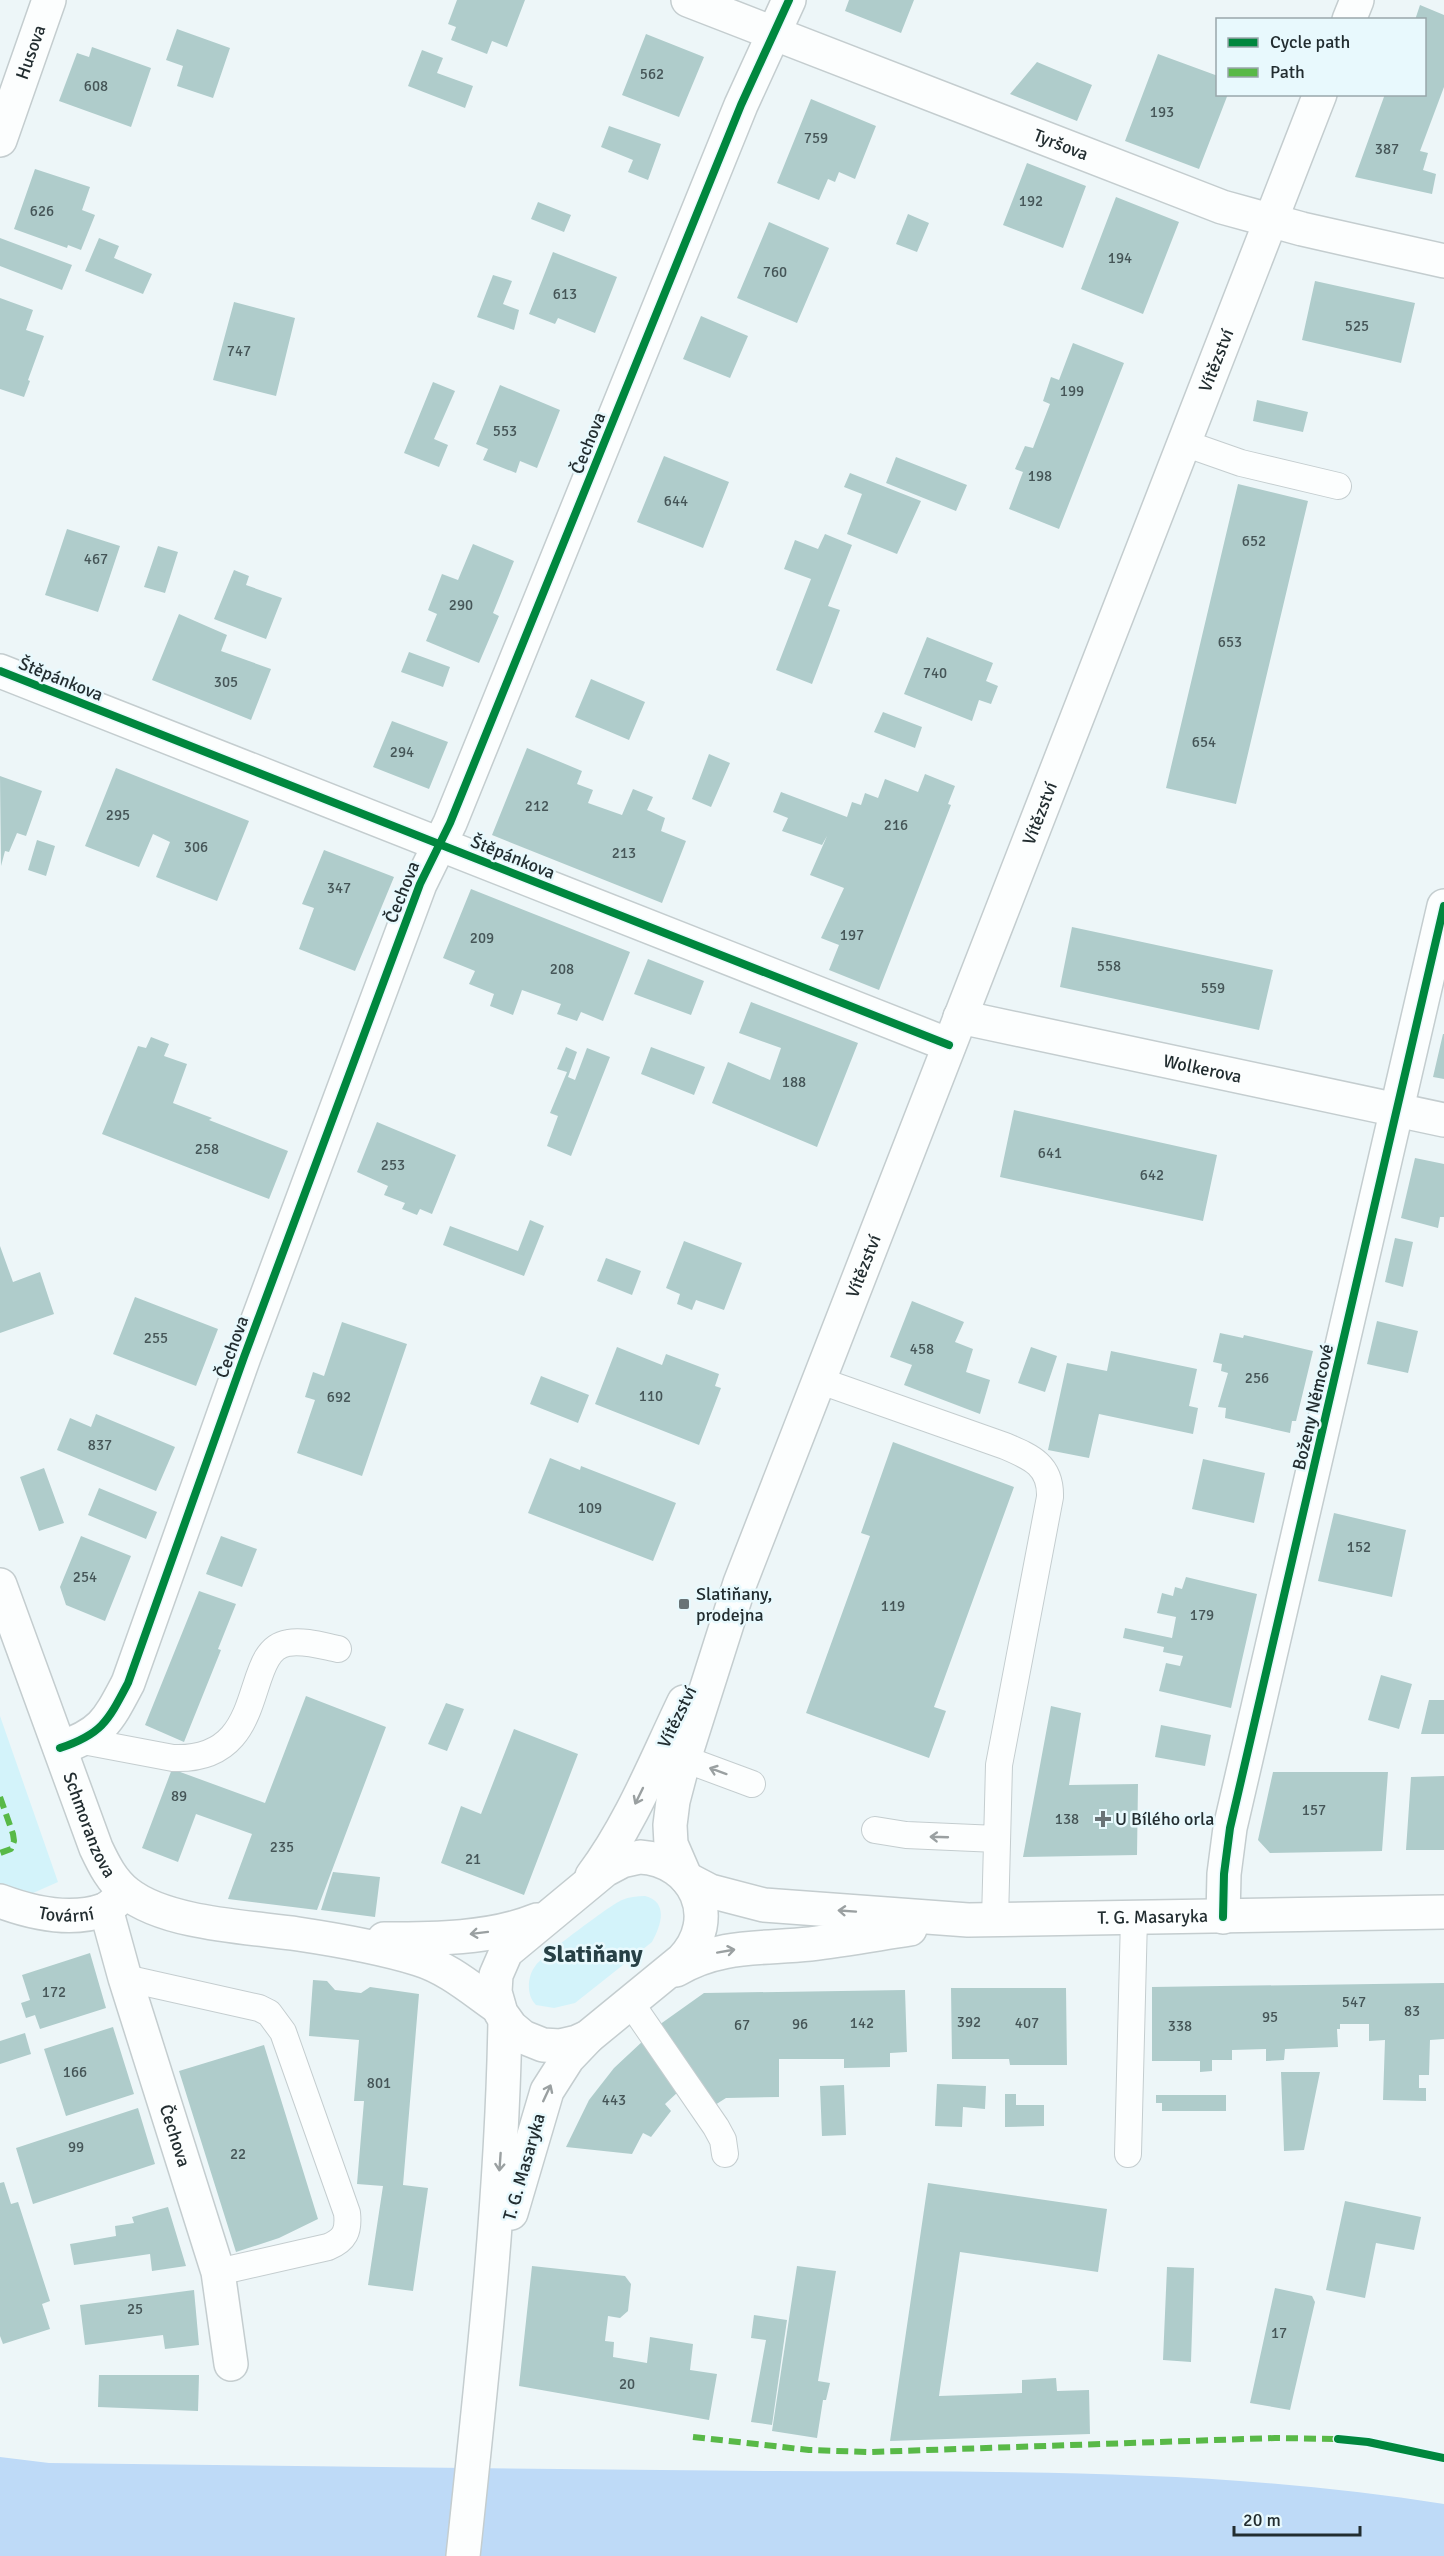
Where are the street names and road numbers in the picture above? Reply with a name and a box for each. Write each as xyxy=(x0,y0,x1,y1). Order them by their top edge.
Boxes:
street label: Husova xyxy=(11,22,50,82)
street label: Tyršova xyxy=(1030,124,1092,165)
street label: Vítězství xyxy=(1194,326,1238,395)
street label: Čechova xyxy=(566,409,610,477)
street label: Štěpánkova xyxy=(16,652,106,706)
street label: Vítězství xyxy=(1018,779,1062,848)
street label: Štěpánkova xyxy=(468,830,558,884)
street label: Čechova xyxy=(380,858,424,926)
street label: Wolkerova xyxy=(1161,1050,1244,1088)
street label: Vítězství xyxy=(841,1231,886,1301)
street label: Čechova xyxy=(211,1313,253,1381)
street label: Boženy Němcové xyxy=(1288,1342,1338,1472)
street label: Vítězství xyxy=(653,1683,701,1751)
street label: Schmoranzova xyxy=(58,1769,120,1882)
street label: Tovární xyxy=(37,1902,96,1927)
street label: T. G. Masaryka xyxy=(1097,1905,1208,1929)
street label: Čechova xyxy=(155,2102,195,2170)
street label: T. G. Masaryka xyxy=(498,2111,550,2223)

